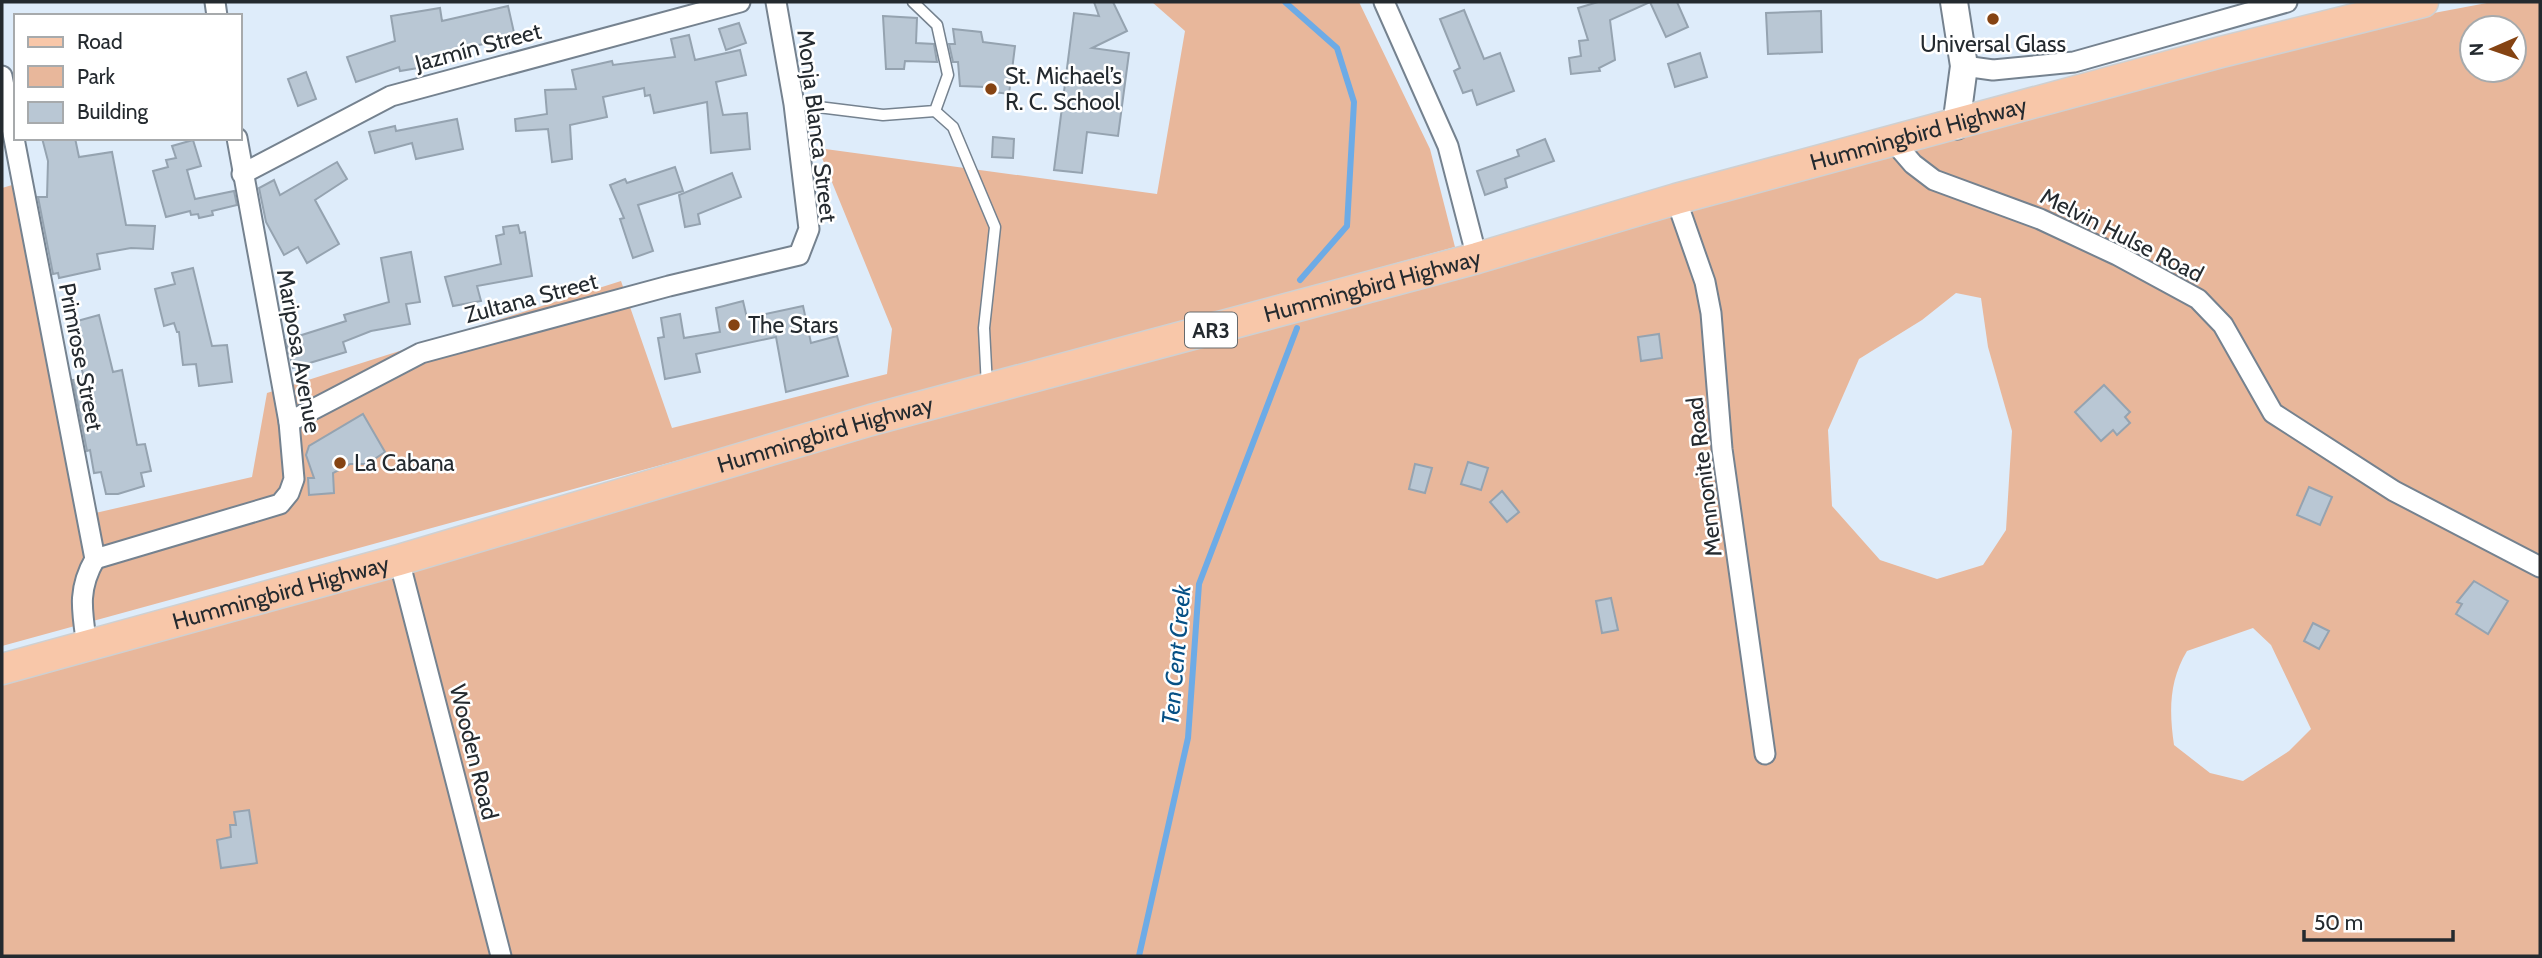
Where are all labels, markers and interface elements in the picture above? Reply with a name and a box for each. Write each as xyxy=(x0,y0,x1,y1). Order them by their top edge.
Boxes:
marker: Universal Glass xyxy=(1985,11,2001,27)
legend xyxy=(14,14,242,140)
north arrow xyxy=(2458,14,2528,84)
street label: Jazmín Street xyxy=(411,17,544,78)
street label: Monja Blanca Street xyxy=(791,28,843,224)
text: Road xyxy=(77,29,123,54)
place label: Universal Glass xyxy=(1920,30,2066,58)
text: N xyxy=(2465,42,2488,57)
place label: St. Michael’s R. C. School xyxy=(1005,62,1122,116)
text: Park xyxy=(77,64,115,89)
marker: St. Michael’s R. C. School xyxy=(983,81,999,97)
street label: Hummingbird Highway xyxy=(1807,91,2030,176)
text: Building xyxy=(77,99,149,124)
street label: Melvin Hulse Road xyxy=(2036,182,2208,288)
street label: Hummingbird Highway xyxy=(1261,243,1484,328)
street label: Mariposa Avenue xyxy=(271,267,327,435)
street label: Zultana Street xyxy=(462,267,601,329)
street label: Primrose Street xyxy=(53,280,109,434)
place label: The Stars xyxy=(748,311,838,339)
road number: AR3 xyxy=(1185,312,1237,348)
marker: The Stars xyxy=(726,317,742,333)
street label: Hummingbird Highway xyxy=(714,390,937,479)
street label: Mennonite Road xyxy=(1680,396,1728,558)
place label: La Cabana xyxy=(354,449,455,477)
marker: La Cabana xyxy=(332,455,348,471)
street label: Hummingbird Highway xyxy=(169,549,393,636)
water label: Ten Cent Creek xyxy=(1155,583,1197,726)
street label: Wooden Road xyxy=(444,681,504,823)
scale bar xyxy=(2304,898,2453,942)
text: 50 m xyxy=(2314,910,2363,935)

